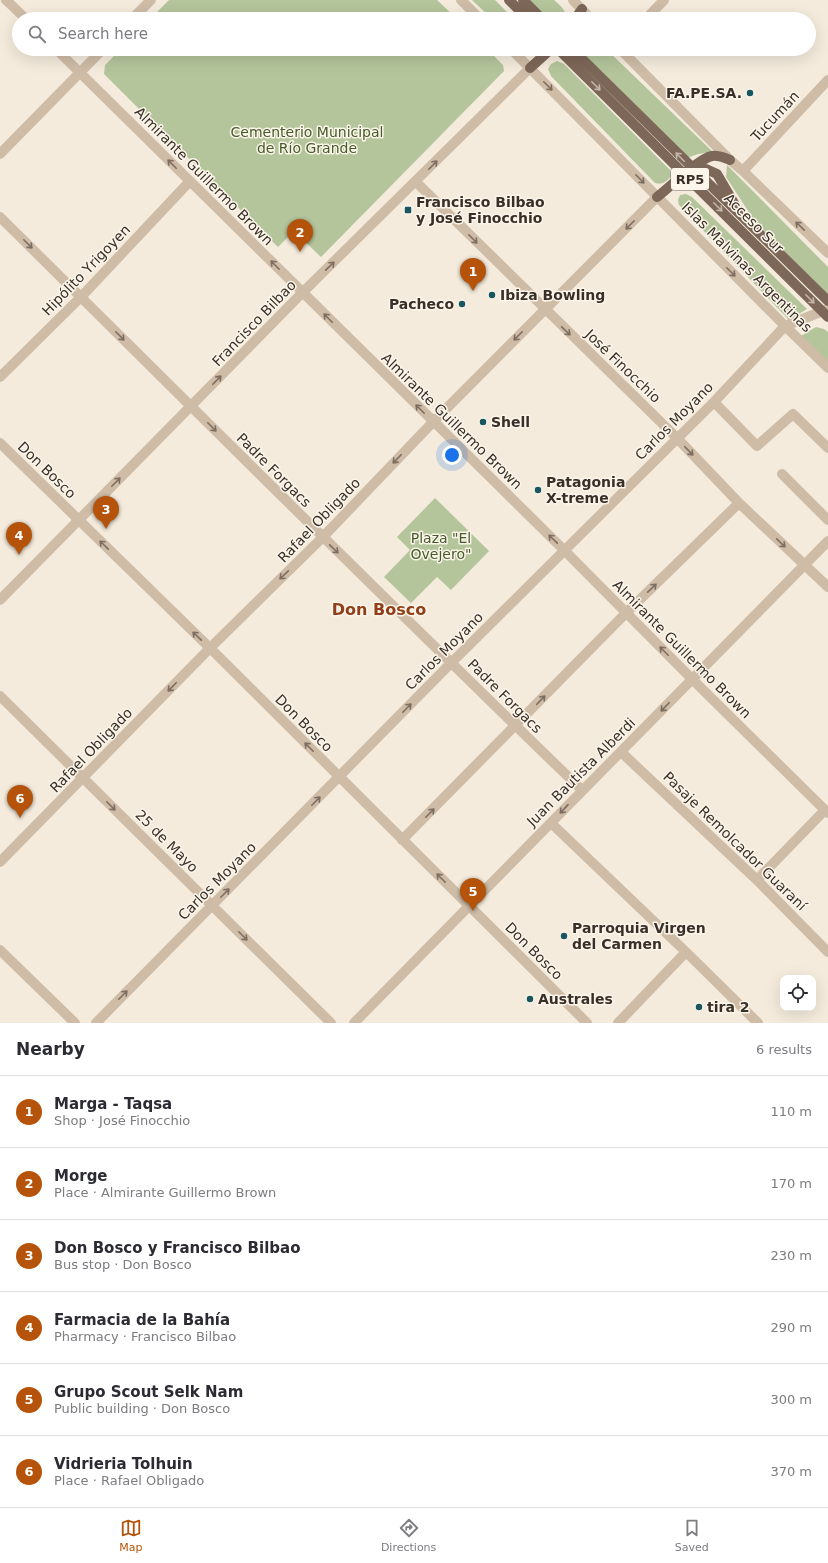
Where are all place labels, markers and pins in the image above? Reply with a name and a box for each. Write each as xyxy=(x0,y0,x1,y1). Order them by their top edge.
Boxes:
place label: FA.PE.SA. xyxy=(666,85,742,101)
marker: FA.PE.SA. xyxy=(745,88,755,98)
place label: Francisco Bilbao y José Finocchio xyxy=(416,194,545,226)
marker: Francisco Bilbao y José Finocchio xyxy=(403,205,413,215)
pin: 2 xyxy=(287,219,313,252)
pin: 1 xyxy=(460,258,486,291)
place label: Ibiza Bowling xyxy=(500,287,605,303)
marker: Ibiza Bowling xyxy=(487,290,497,300)
place label: Pacheco xyxy=(389,296,454,312)
marker: Pacheco xyxy=(457,299,467,309)
place label: Shell xyxy=(491,414,530,430)
marker: Shell xyxy=(478,417,488,427)
place label: Patagonia X-treme xyxy=(546,474,625,506)
marker: Patagonia X-treme xyxy=(533,485,543,495)
pin: 3 xyxy=(93,496,119,529)
pin: 4 xyxy=(6,522,32,555)
pin: 6 xyxy=(7,785,33,818)
pin: 5 xyxy=(460,878,486,911)
place label: Parroquia Virgen del Carmen xyxy=(572,920,706,952)
marker: Parroquia Virgen del Carmen xyxy=(559,931,569,941)
place label: Australes xyxy=(538,991,613,1007)
marker: Australes xyxy=(525,994,535,1004)
place label: tira 2 xyxy=(707,999,749,1015)
marker: tira 2 xyxy=(694,1002,704,1012)

